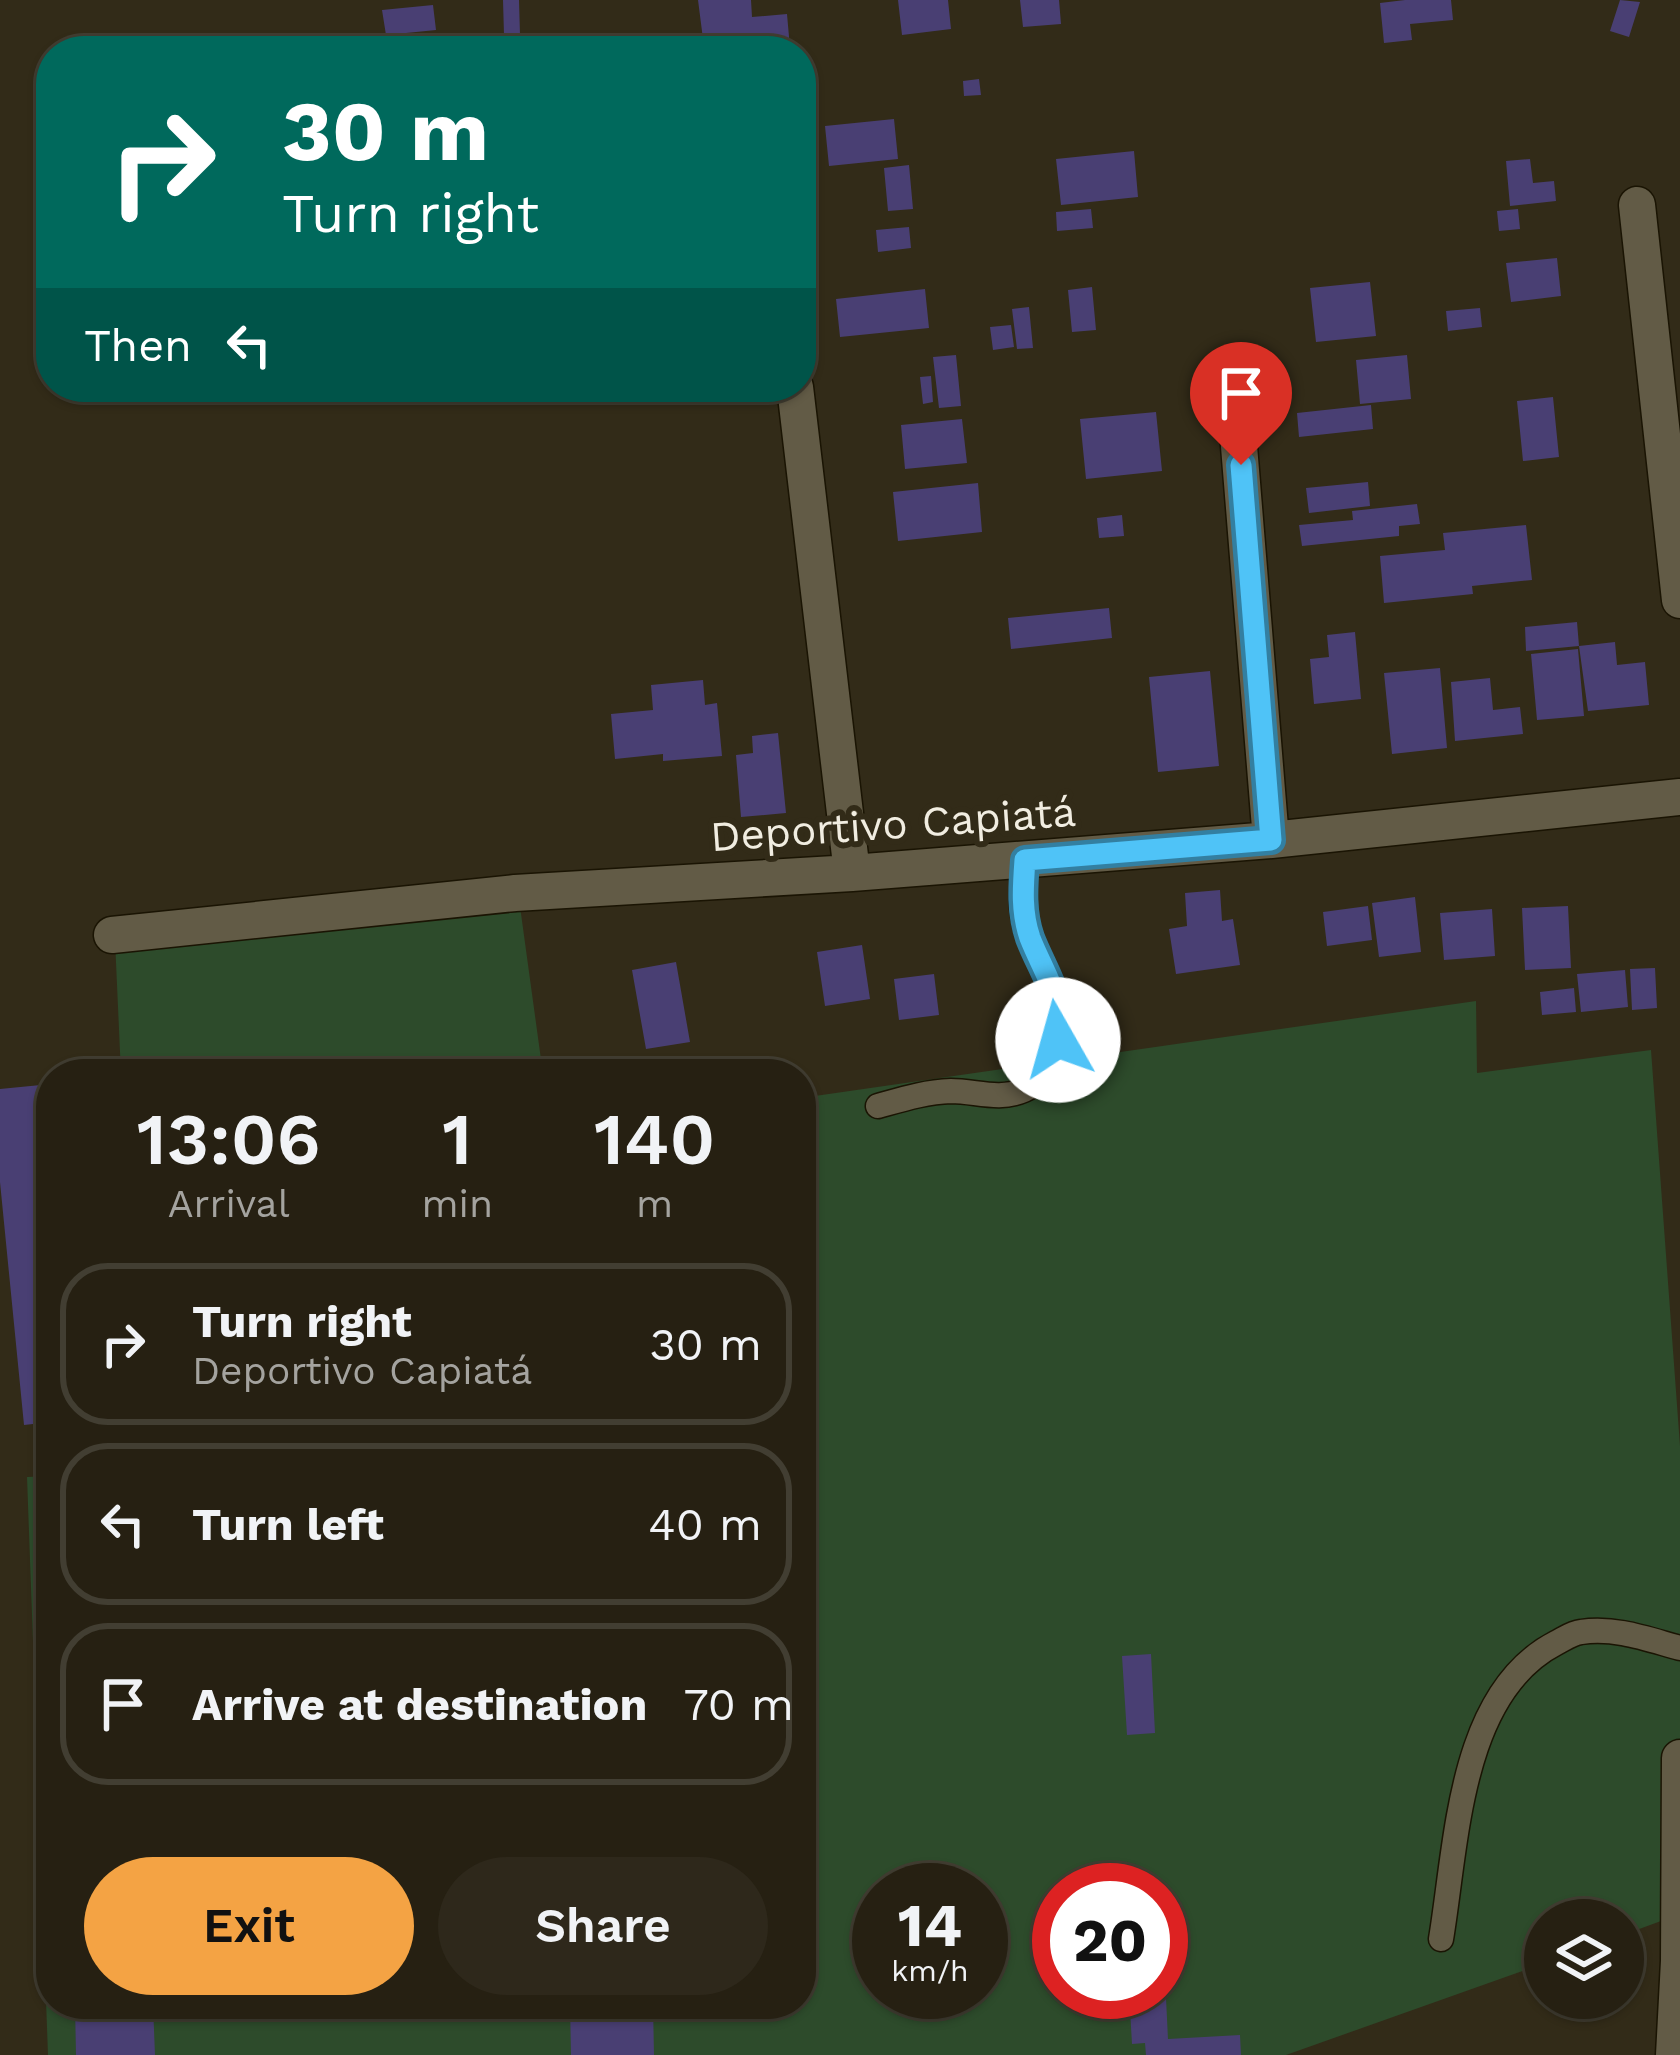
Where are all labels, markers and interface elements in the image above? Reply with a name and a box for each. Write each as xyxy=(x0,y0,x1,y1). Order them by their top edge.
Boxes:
text: 30 m xyxy=(282,82,489,180)
icon: right xyxy=(84,84,240,240)
text: Turn right xyxy=(282,182,539,245)
icon: left xyxy=(216,312,282,378)
text: Then xyxy=(84,319,192,372)
pin xyxy=(1190,342,1292,465)
icon: arrive xyxy=(1208,360,1274,426)
street label: Deportivo Capiatá xyxy=(709,787,1077,861)
position arrow xyxy=(995,977,1121,1103)
text: 13:06 xyxy=(137,1097,321,1181)
text: 1 xyxy=(442,1097,472,1181)
text: 140 xyxy=(594,1097,715,1181)
text: Arrival xyxy=(168,1181,290,1226)
text: min xyxy=(421,1181,493,1226)
text: m xyxy=(636,1181,673,1226)
text: Turn right xyxy=(192,1295,412,1348)
icon: right xyxy=(90,1311,156,1377)
text: 30 m xyxy=(650,1318,762,1371)
text: Deportivo Capiatá xyxy=(192,1348,532,1393)
icon: left xyxy=(90,1491,156,1557)
text: Turn left xyxy=(192,1498,384,1551)
text: 40 m xyxy=(648,1498,762,1551)
icon: arrive xyxy=(90,1671,156,1737)
text: Arrive at destination xyxy=(192,1678,647,1731)
text: 70 m xyxy=(683,1678,794,1731)
button: Exit xyxy=(84,1857,414,1995)
button: Share xyxy=(438,1857,768,1995)
speed limit sign: 20 xyxy=(1032,1863,1188,2019)
text: 14 xyxy=(898,1890,962,1961)
map controls xyxy=(1524,1899,1644,2019)
button: layers xyxy=(1524,1899,1644,2019)
text: km/h xyxy=(891,1953,969,1988)

